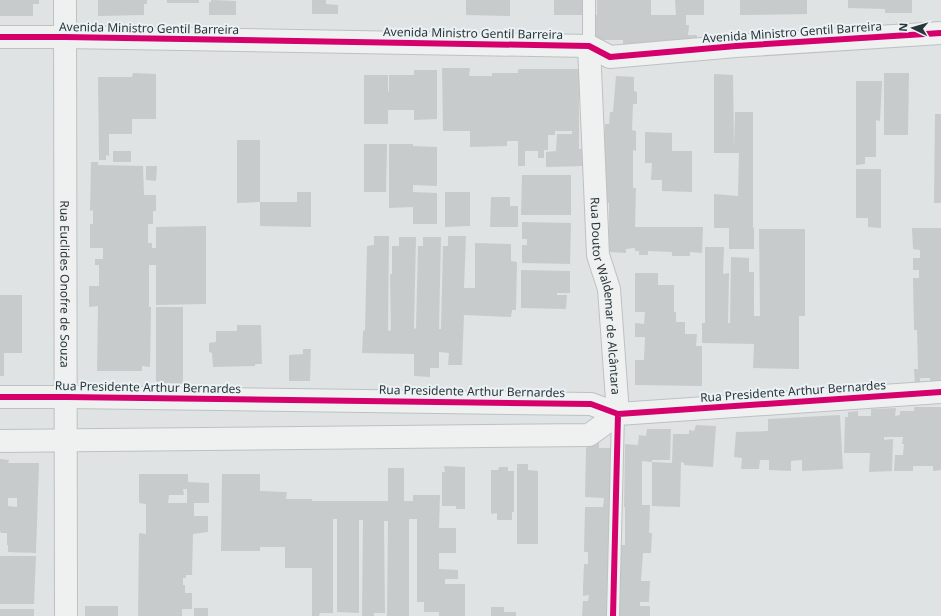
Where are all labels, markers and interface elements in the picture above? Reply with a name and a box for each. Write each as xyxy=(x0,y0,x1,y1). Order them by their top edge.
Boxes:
north arrow xyxy=(893,8,933,48)
street label: Avenida Ministro Gentil Barreira xyxy=(702,17,882,47)
street label: Avenida Ministro Gentil Barreira xyxy=(59,18,239,38)
text: N xyxy=(895,22,910,32)
street label: Avenida Ministro Gentil Barreira xyxy=(383,23,563,43)
street label: Rua Doutor Waldemar de Alcântara xyxy=(587,197,625,395)
street label: Rua Euclides Onofre de Souza xyxy=(57,200,74,368)
street label: Rua Presidente Arthur Bernardes xyxy=(700,376,887,406)
street label: Rua Presidente Arthur Bernardes xyxy=(55,377,242,397)
street label: Rua Presidente Arthur Bernardes xyxy=(379,381,566,401)

